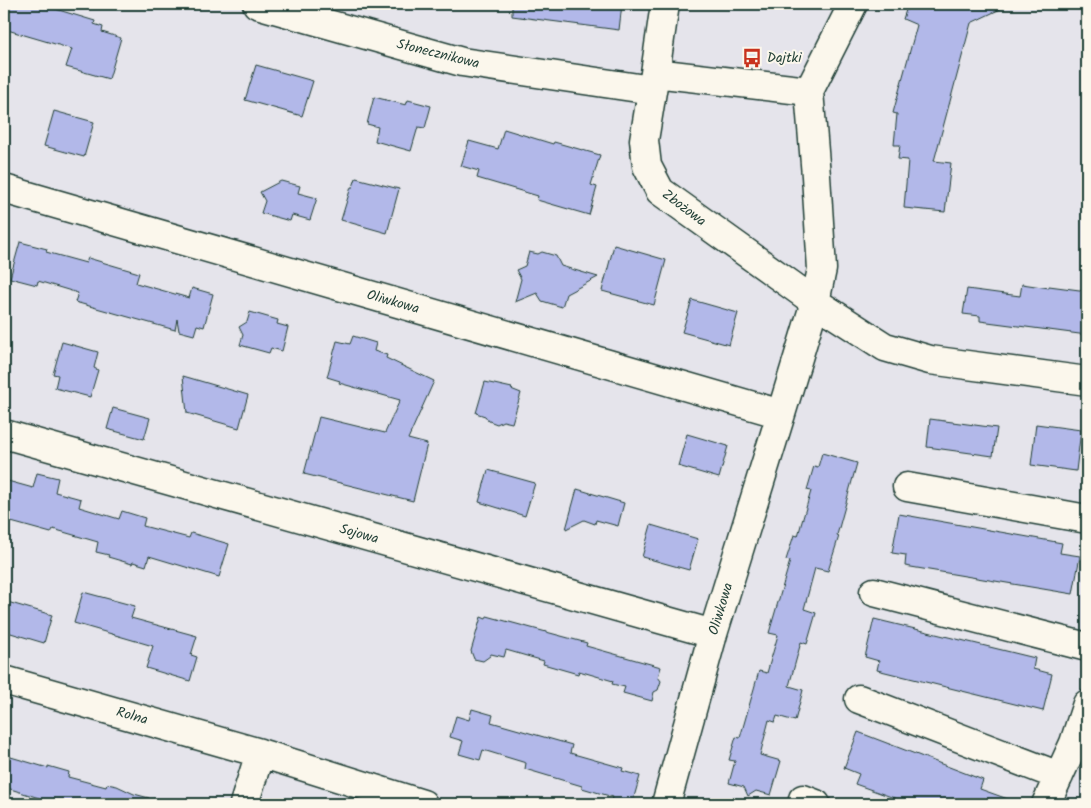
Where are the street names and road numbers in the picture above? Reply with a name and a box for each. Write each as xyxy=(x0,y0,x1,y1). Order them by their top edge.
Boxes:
street label: Słonecznikowa xyxy=(394,33,482,75)
street label: Zbożowa xyxy=(657,184,711,232)
street label: Oliwkowa xyxy=(364,284,422,320)
street label: Sojowa xyxy=(337,518,381,550)
street label: Oliwkowa xyxy=(703,580,739,638)
street label: Rolna xyxy=(114,701,150,731)

